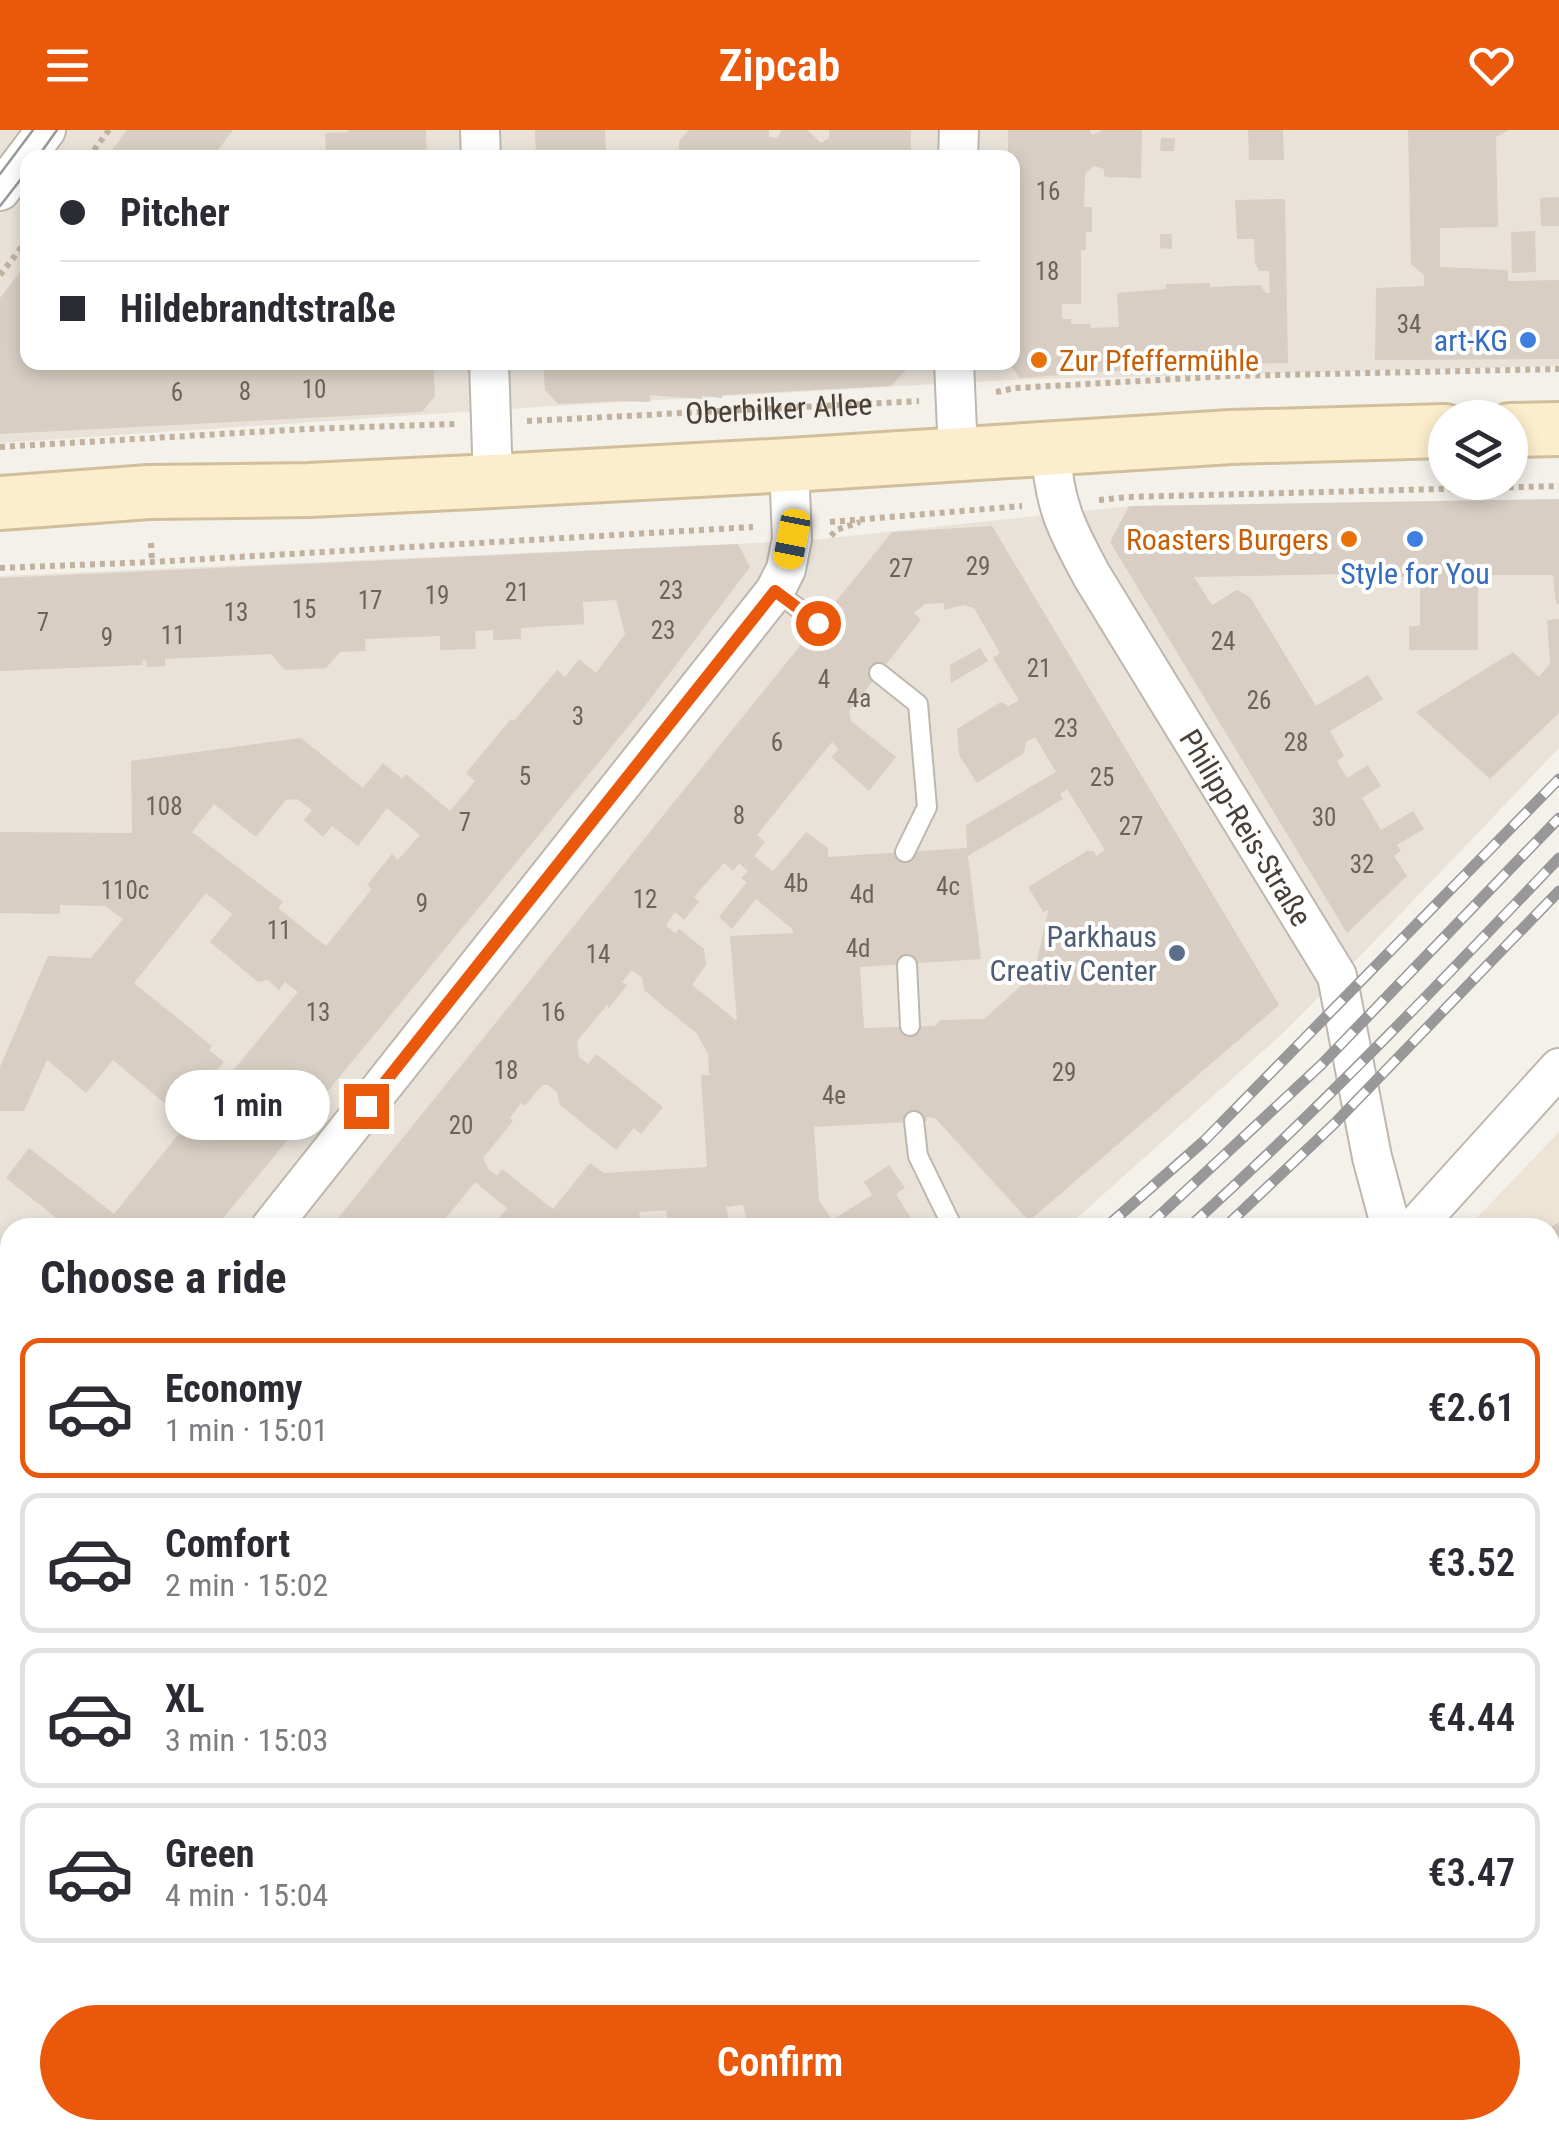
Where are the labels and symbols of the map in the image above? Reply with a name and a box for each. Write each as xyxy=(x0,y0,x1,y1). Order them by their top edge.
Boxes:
house number: 16 xyxy=(1036,177,1060,206)
house number: 18 xyxy=(1035,257,1059,286)
house number: 34 xyxy=(1397,310,1421,339)
place label: art-KG xyxy=(1434,323,1508,358)
marker: art-KG xyxy=(1517,329,1539,351)
place label: Zur Pfeffermühle xyxy=(1059,343,1259,378)
marker: Zur Pfeffermühle xyxy=(1028,349,1050,371)
house number: 10 xyxy=(302,375,326,404)
house number: 8 xyxy=(239,377,251,406)
house number: 6 xyxy=(171,378,183,407)
street label: Oberbilker Allee xyxy=(684,386,873,430)
car xyxy=(772,507,812,571)
place label: Roasters Burgers xyxy=(1126,522,1329,557)
marker: Roasters Burgers xyxy=(1338,528,1360,550)
marker: Style for You xyxy=(1404,528,1426,550)
house number: 29 xyxy=(966,552,990,581)
house number: 27 xyxy=(889,554,913,583)
place label: Style for You xyxy=(1340,556,1490,591)
house number: 23 xyxy=(659,576,683,605)
house number: 21 xyxy=(505,578,529,607)
house number: 19 xyxy=(425,581,449,610)
house number: 17 xyxy=(358,586,382,615)
house number: 15 xyxy=(292,595,316,624)
house number: 13 xyxy=(224,598,248,627)
route start xyxy=(796,601,841,646)
house number: 7 xyxy=(37,608,49,637)
house number: 23 xyxy=(651,616,675,645)
house number: 11 xyxy=(161,621,185,650)
house number: 9 xyxy=(101,623,113,652)
house number: 24 xyxy=(1211,627,1235,656)
house number: 21 xyxy=(1027,654,1051,683)
house number: 4 xyxy=(818,665,830,694)
house number: 4a xyxy=(847,684,871,713)
house number: 26 xyxy=(1247,686,1271,715)
house number: 3 xyxy=(572,702,584,731)
house number: 23 xyxy=(1054,714,1078,743)
street label: Philipp-Reis-Straße xyxy=(1173,723,1320,932)
house number: 6 xyxy=(771,728,783,757)
house number: 28 xyxy=(1284,728,1308,757)
house number: 5 xyxy=(519,762,531,791)
house number: 25 xyxy=(1090,763,1114,792)
house number: 108 xyxy=(145,792,183,821)
house number: 8 xyxy=(733,801,745,830)
house number: 30 xyxy=(1312,803,1336,832)
house number: 7 xyxy=(459,808,471,837)
house number: 27 xyxy=(1119,812,1143,841)
house number: 32 xyxy=(1350,850,1374,879)
house number: 4b xyxy=(784,869,808,898)
house number: 4c xyxy=(936,872,960,901)
house number: 110c xyxy=(101,876,149,905)
house number: 4d xyxy=(850,880,874,909)
house number: 12 xyxy=(633,885,657,914)
house number: 9 xyxy=(416,889,428,918)
house number: 11 xyxy=(267,916,291,945)
place label: Parkhaus Creativ Center xyxy=(990,919,1157,988)
house number: 4d xyxy=(846,934,870,963)
house number: 14 xyxy=(586,940,610,969)
marker: Parkhaus Creativ Center xyxy=(1166,942,1188,964)
house number: 13 xyxy=(306,998,330,1027)
house number: 16 xyxy=(541,998,565,1027)
house number: 18 xyxy=(494,1056,518,1085)
house number: 29 xyxy=(1052,1058,1076,1087)
callout: 1 min xyxy=(166,1071,331,1141)
house number: 4e xyxy=(822,1081,846,1110)
route end xyxy=(344,1084,389,1129)
house number: 20 xyxy=(449,1111,473,1140)

